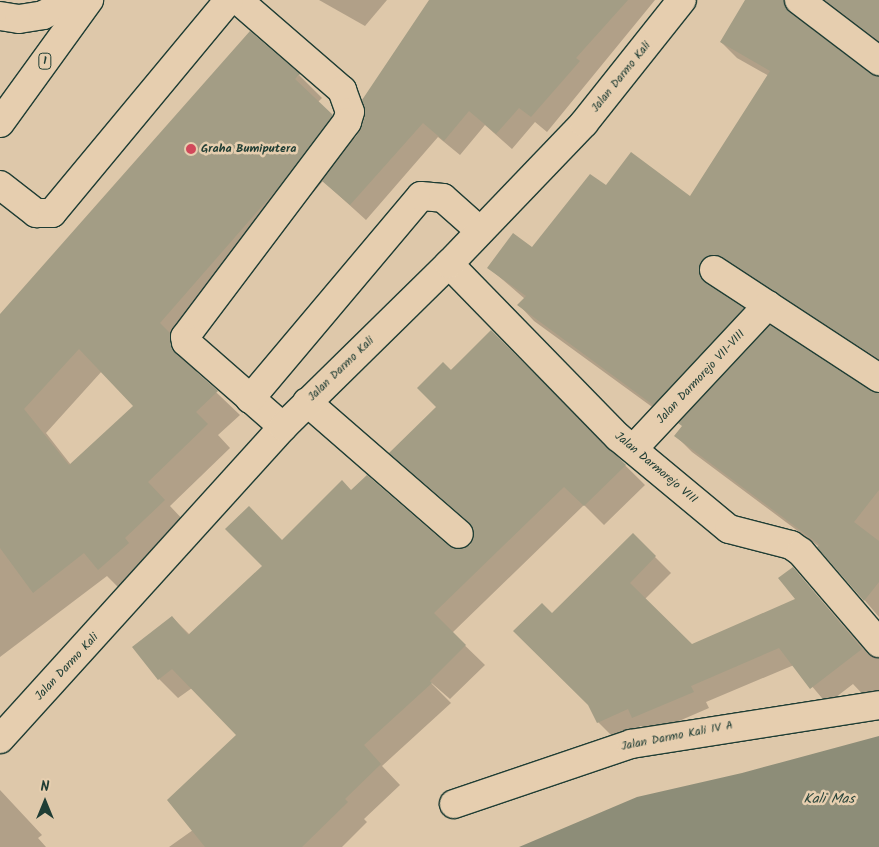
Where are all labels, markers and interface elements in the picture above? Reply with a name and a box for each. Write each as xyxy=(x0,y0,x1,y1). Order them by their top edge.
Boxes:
street label: Jalan Darmo Kali xyxy=(588,39,654,115)
road number: 1 xyxy=(38,52,52,70)
place label: Graha Bumiputera xyxy=(201,142,296,156)
marker: Graha Bumiputera xyxy=(185,143,197,155)
street label: Jalan Darmorejo VII-VIII xyxy=(654,327,748,427)
street label: Jalan Darmo Kali xyxy=(305,334,377,404)
street label: Jalan Darmorejo VIII xyxy=(612,429,700,507)
street label: Jalan Darmo Kali xyxy=(32,630,102,704)
street label: Jalan Darmo Kali IV A xyxy=(620,718,734,754)
text: N xyxy=(41,776,49,798)
north arrow xyxy=(20,777,70,827)
water label: Kali Mas xyxy=(804,791,854,807)

